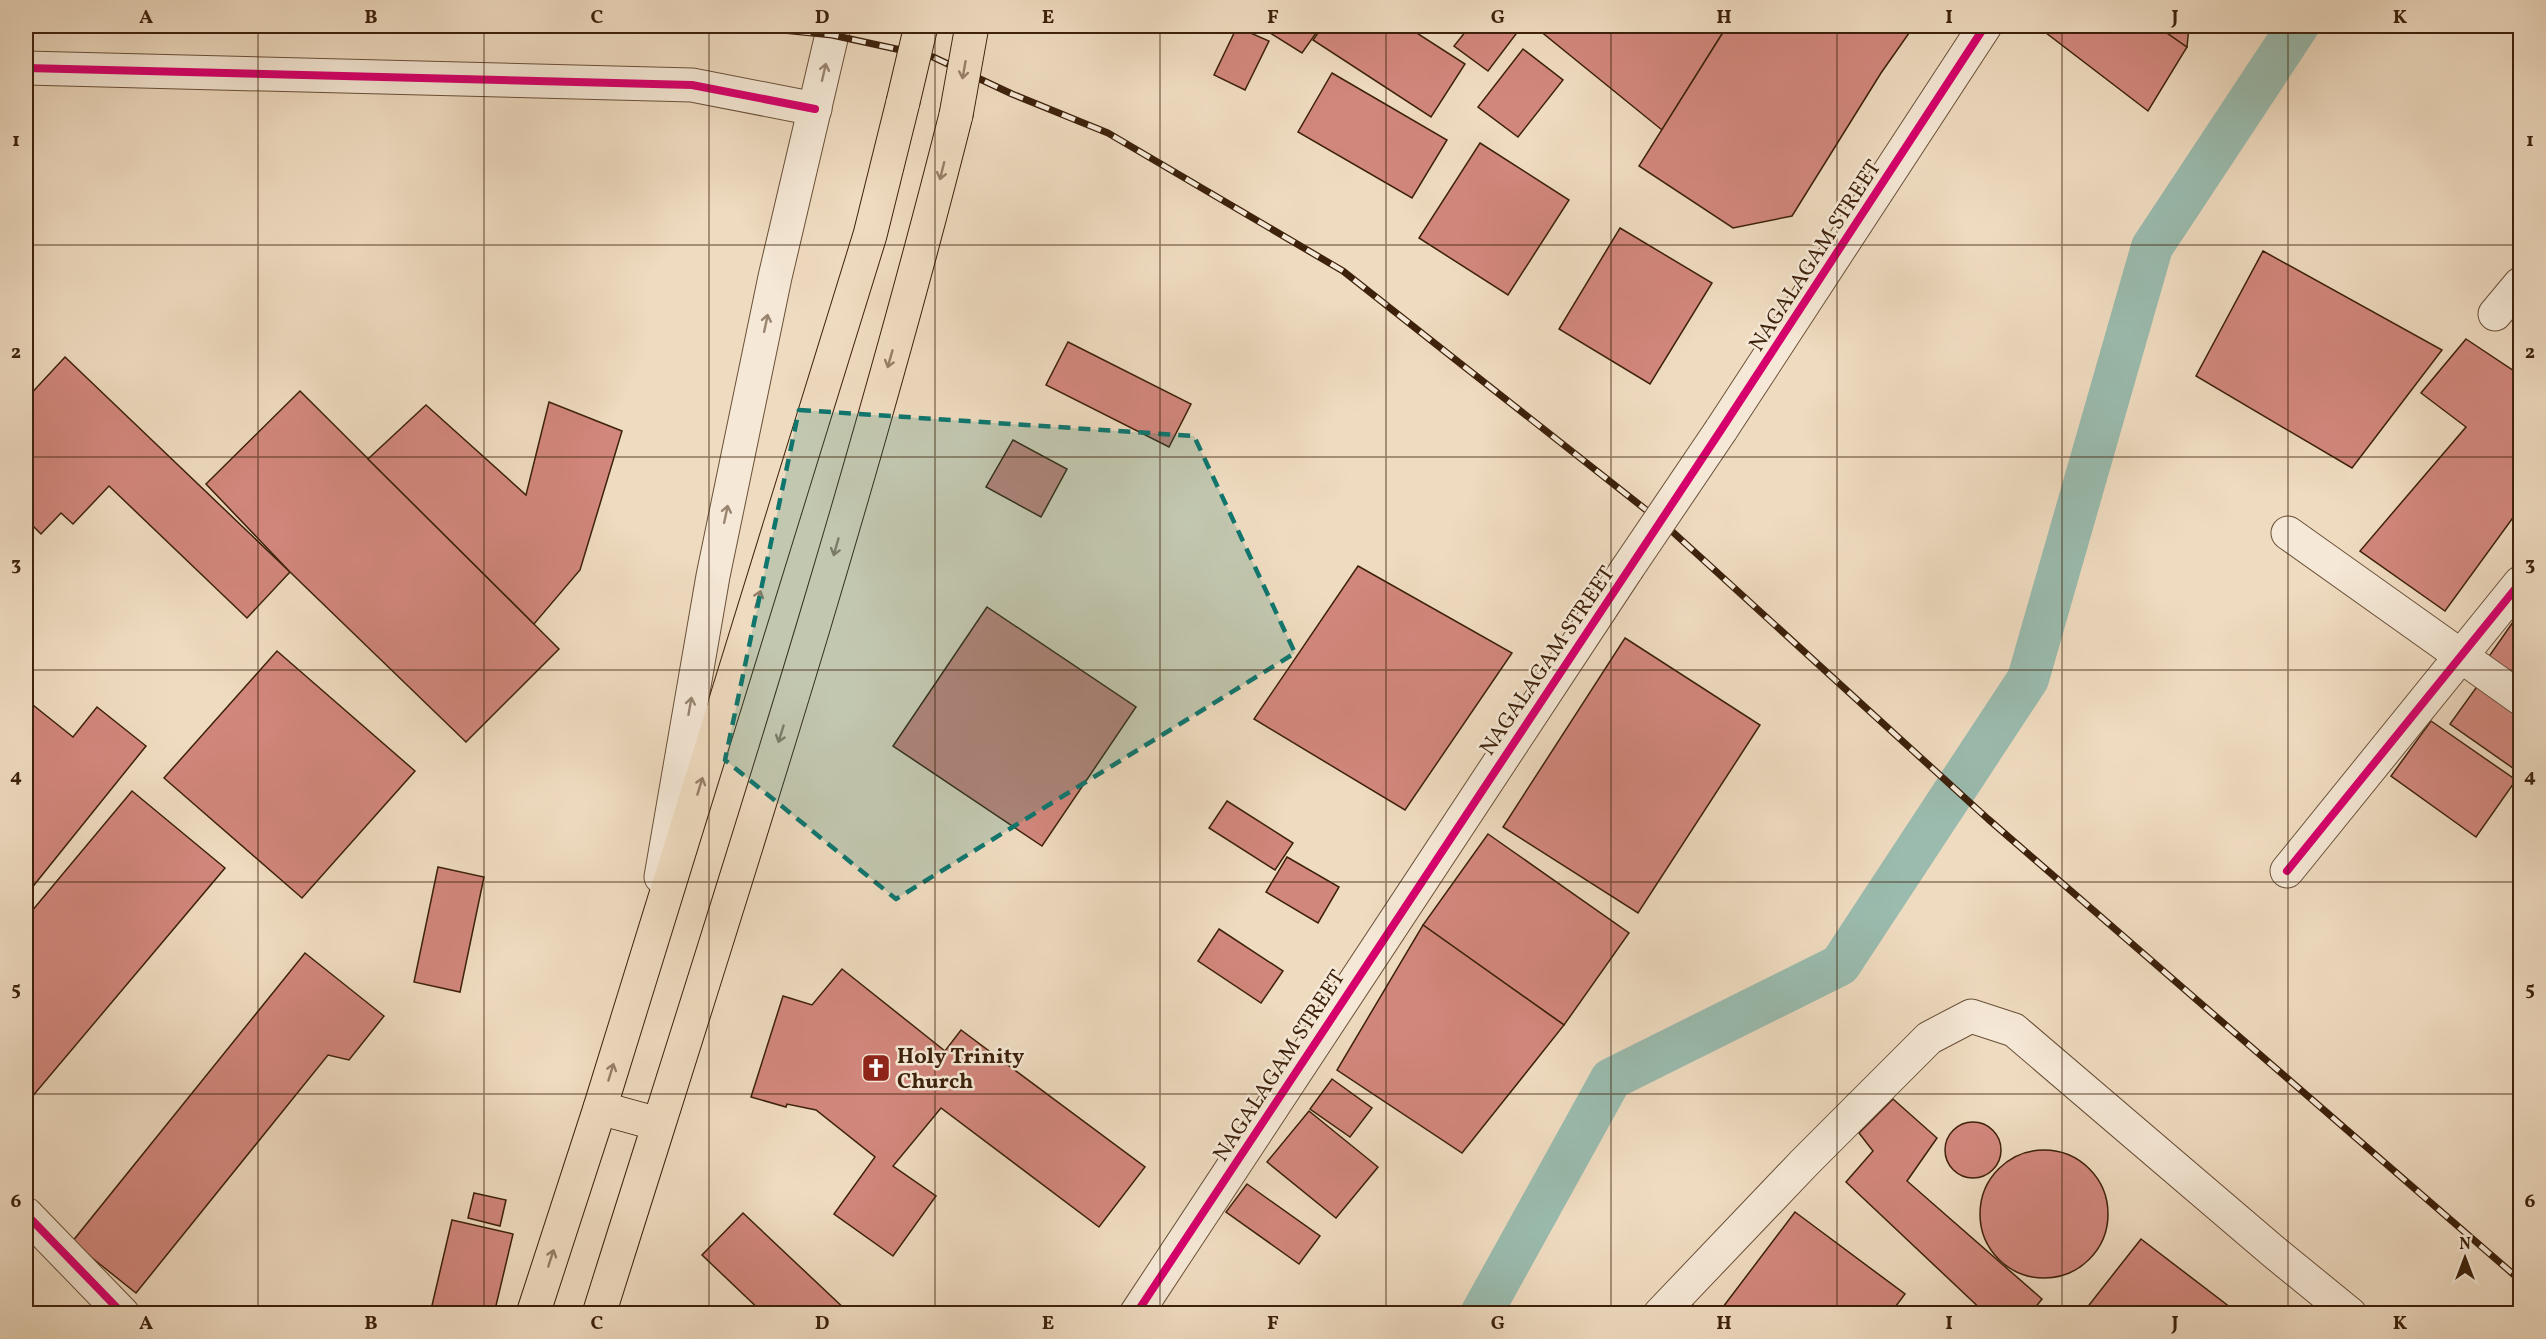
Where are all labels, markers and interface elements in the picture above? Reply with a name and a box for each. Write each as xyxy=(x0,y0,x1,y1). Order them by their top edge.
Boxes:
text: A xyxy=(139,4,153,32)
text: B xyxy=(364,4,378,32)
text: C xyxy=(591,4,604,32)
text: D xyxy=(815,4,829,32)
text: E xyxy=(1042,4,1054,32)
text: F xyxy=(1267,4,1279,32)
text: G xyxy=(1491,4,1505,32)
text: H xyxy=(1716,4,1732,32)
text: I xyxy=(1945,4,1953,32)
text: J xyxy=(2170,4,2179,32)
text: K xyxy=(2393,4,2408,32)
one-way arrow xyxy=(958,60,969,79)
one-way arrow xyxy=(818,63,830,82)
text: 1 xyxy=(12,127,20,155)
text: 1 xyxy=(2526,127,2534,155)
street label: NAGALAGAM STREET xyxy=(1743,155,1890,358)
one-way arrow xyxy=(935,161,947,180)
one-way arrow xyxy=(761,314,772,334)
text: 2 xyxy=(11,339,21,367)
text: 2 xyxy=(2525,339,2535,367)
one-way arrow xyxy=(884,349,895,368)
one-way arrow xyxy=(721,505,732,524)
one-way arrow xyxy=(830,537,841,556)
text: 3 xyxy=(11,551,21,579)
text: 3 xyxy=(2525,551,2535,579)
street label: NAGALAGAM STREET xyxy=(1473,560,1623,762)
one-way arrow xyxy=(753,590,764,609)
one-way arrow xyxy=(684,696,695,716)
one-way arrow xyxy=(774,724,785,743)
text: 4 xyxy=(10,763,22,791)
text: 4 xyxy=(2524,763,2536,791)
one-way arrow xyxy=(695,777,706,796)
street label: NAGALAGAM STREET xyxy=(1207,965,1354,1168)
text: 5 xyxy=(11,976,21,1004)
text: 5 xyxy=(2525,976,2535,1004)
place label: Holy Trinity Church xyxy=(897,1042,1025,1098)
church icon: Holy Trinity Church xyxy=(860,1052,892,1084)
one-way arrow xyxy=(606,1063,617,1082)
text: 6 xyxy=(11,1188,22,1216)
text: 6 xyxy=(2525,1188,2536,1216)
north arrow xyxy=(2435,1228,2495,1288)
text: N xyxy=(2459,1234,2471,1256)
one-way arrow xyxy=(547,1249,558,1268)
text: A xyxy=(139,1310,153,1338)
text: B xyxy=(364,1310,378,1338)
text: C xyxy=(591,1310,604,1338)
text: D xyxy=(815,1310,829,1338)
text: E xyxy=(1042,1310,1054,1338)
text: F xyxy=(1267,1310,1279,1338)
text: G xyxy=(1491,1310,1505,1338)
text: H xyxy=(1716,1310,1732,1338)
text: I xyxy=(1945,1310,1953,1338)
text: J xyxy=(2170,1310,2179,1338)
text: K xyxy=(2393,1310,2408,1338)

